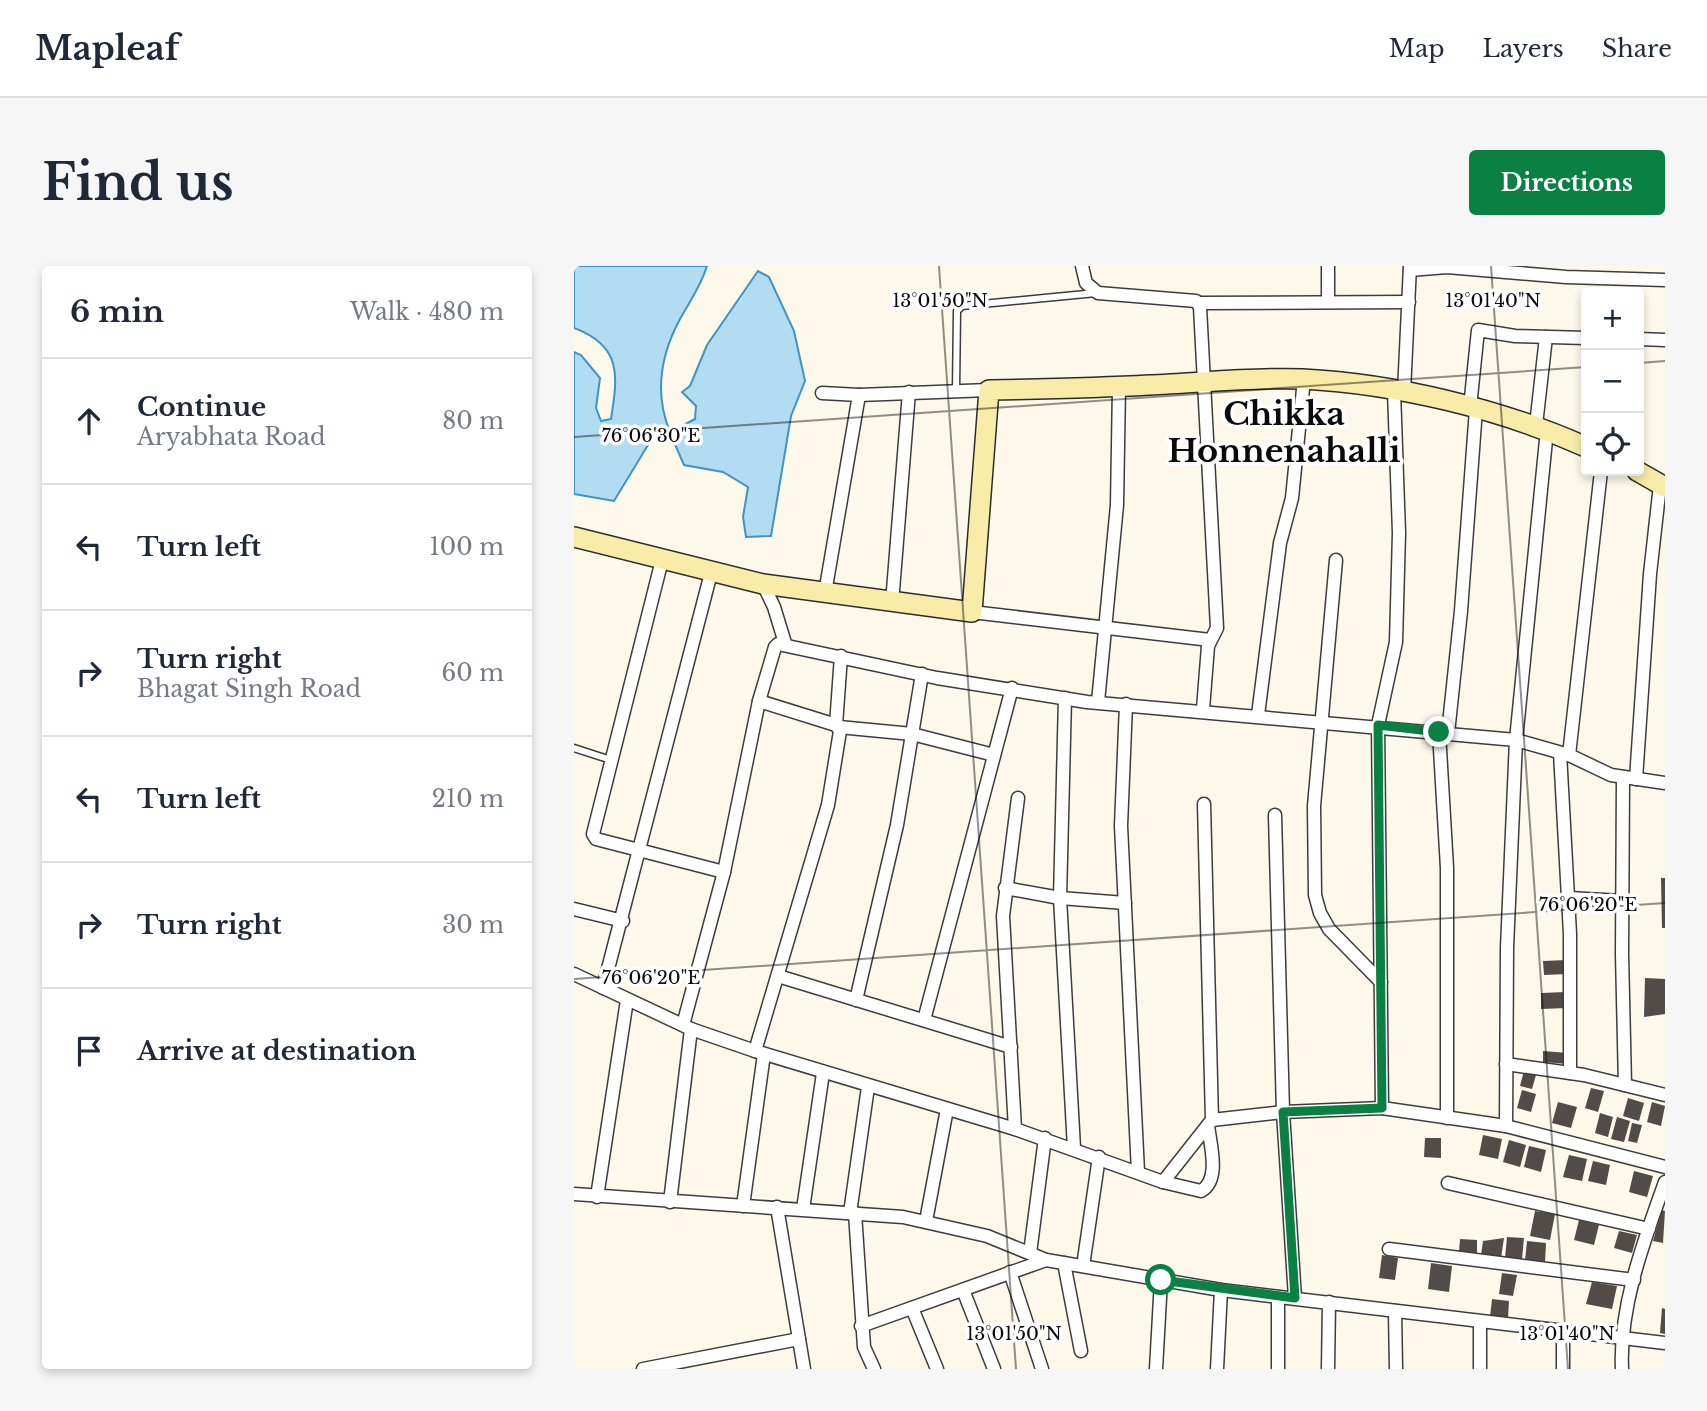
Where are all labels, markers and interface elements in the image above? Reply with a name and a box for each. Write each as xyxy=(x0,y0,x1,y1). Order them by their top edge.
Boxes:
text: Mapleaf xyxy=(35,28,179,69)
text: Map xyxy=(1389,34,1445,63)
text: Layers xyxy=(1483,34,1564,63)
text: Share xyxy=(1602,34,1672,63)
button: Directions xyxy=(1469,150,1665,215)
text: Find us xyxy=(42,152,234,213)
map controls xyxy=(1581,287,1644,476)
button: + xyxy=(1581,287,1644,350)
text: 13°01'50"N xyxy=(892,290,988,312)
text: 13°01'40"N xyxy=(1445,290,1541,312)
text: 6 min xyxy=(70,293,164,330)
text: Walk · 480 m xyxy=(350,298,504,326)
button: − xyxy=(1581,350,1644,413)
text: Continue xyxy=(137,391,266,423)
district label: Chikka Honnenahalli xyxy=(1168,394,1401,471)
icon: ahead xyxy=(70,402,108,440)
text: 80 m xyxy=(442,407,504,435)
button: locate xyxy=(1581,413,1644,476)
text: Aryabhata Road xyxy=(137,423,326,451)
text: 76°06'30"E xyxy=(602,425,700,447)
icon: left xyxy=(70,528,108,566)
text: Turn left xyxy=(137,531,261,563)
text: 100 m xyxy=(430,533,504,561)
text: Turn right xyxy=(137,643,282,675)
icon: right xyxy=(70,654,108,692)
text: 60 m xyxy=(442,659,504,687)
text: Bhagat Singh Road xyxy=(137,675,361,703)
route end xyxy=(1423,716,1454,747)
icon: left xyxy=(70,780,108,818)
text: Turn left xyxy=(137,783,261,815)
text: 210 m xyxy=(432,785,504,813)
text: 76°06'20"E xyxy=(1539,894,1637,916)
icon: right xyxy=(70,906,108,944)
text: Turn right xyxy=(137,909,282,941)
text: 30 m xyxy=(442,911,504,939)
text: 76°06'20"E xyxy=(602,967,700,989)
icon: arrive xyxy=(70,1032,108,1070)
text: Arrive at destination xyxy=(137,1035,417,1067)
route start xyxy=(1145,1264,1176,1295)
text: 13°01'50"N xyxy=(966,1323,1062,1345)
text: 13°01'40"N xyxy=(1519,1323,1615,1345)

